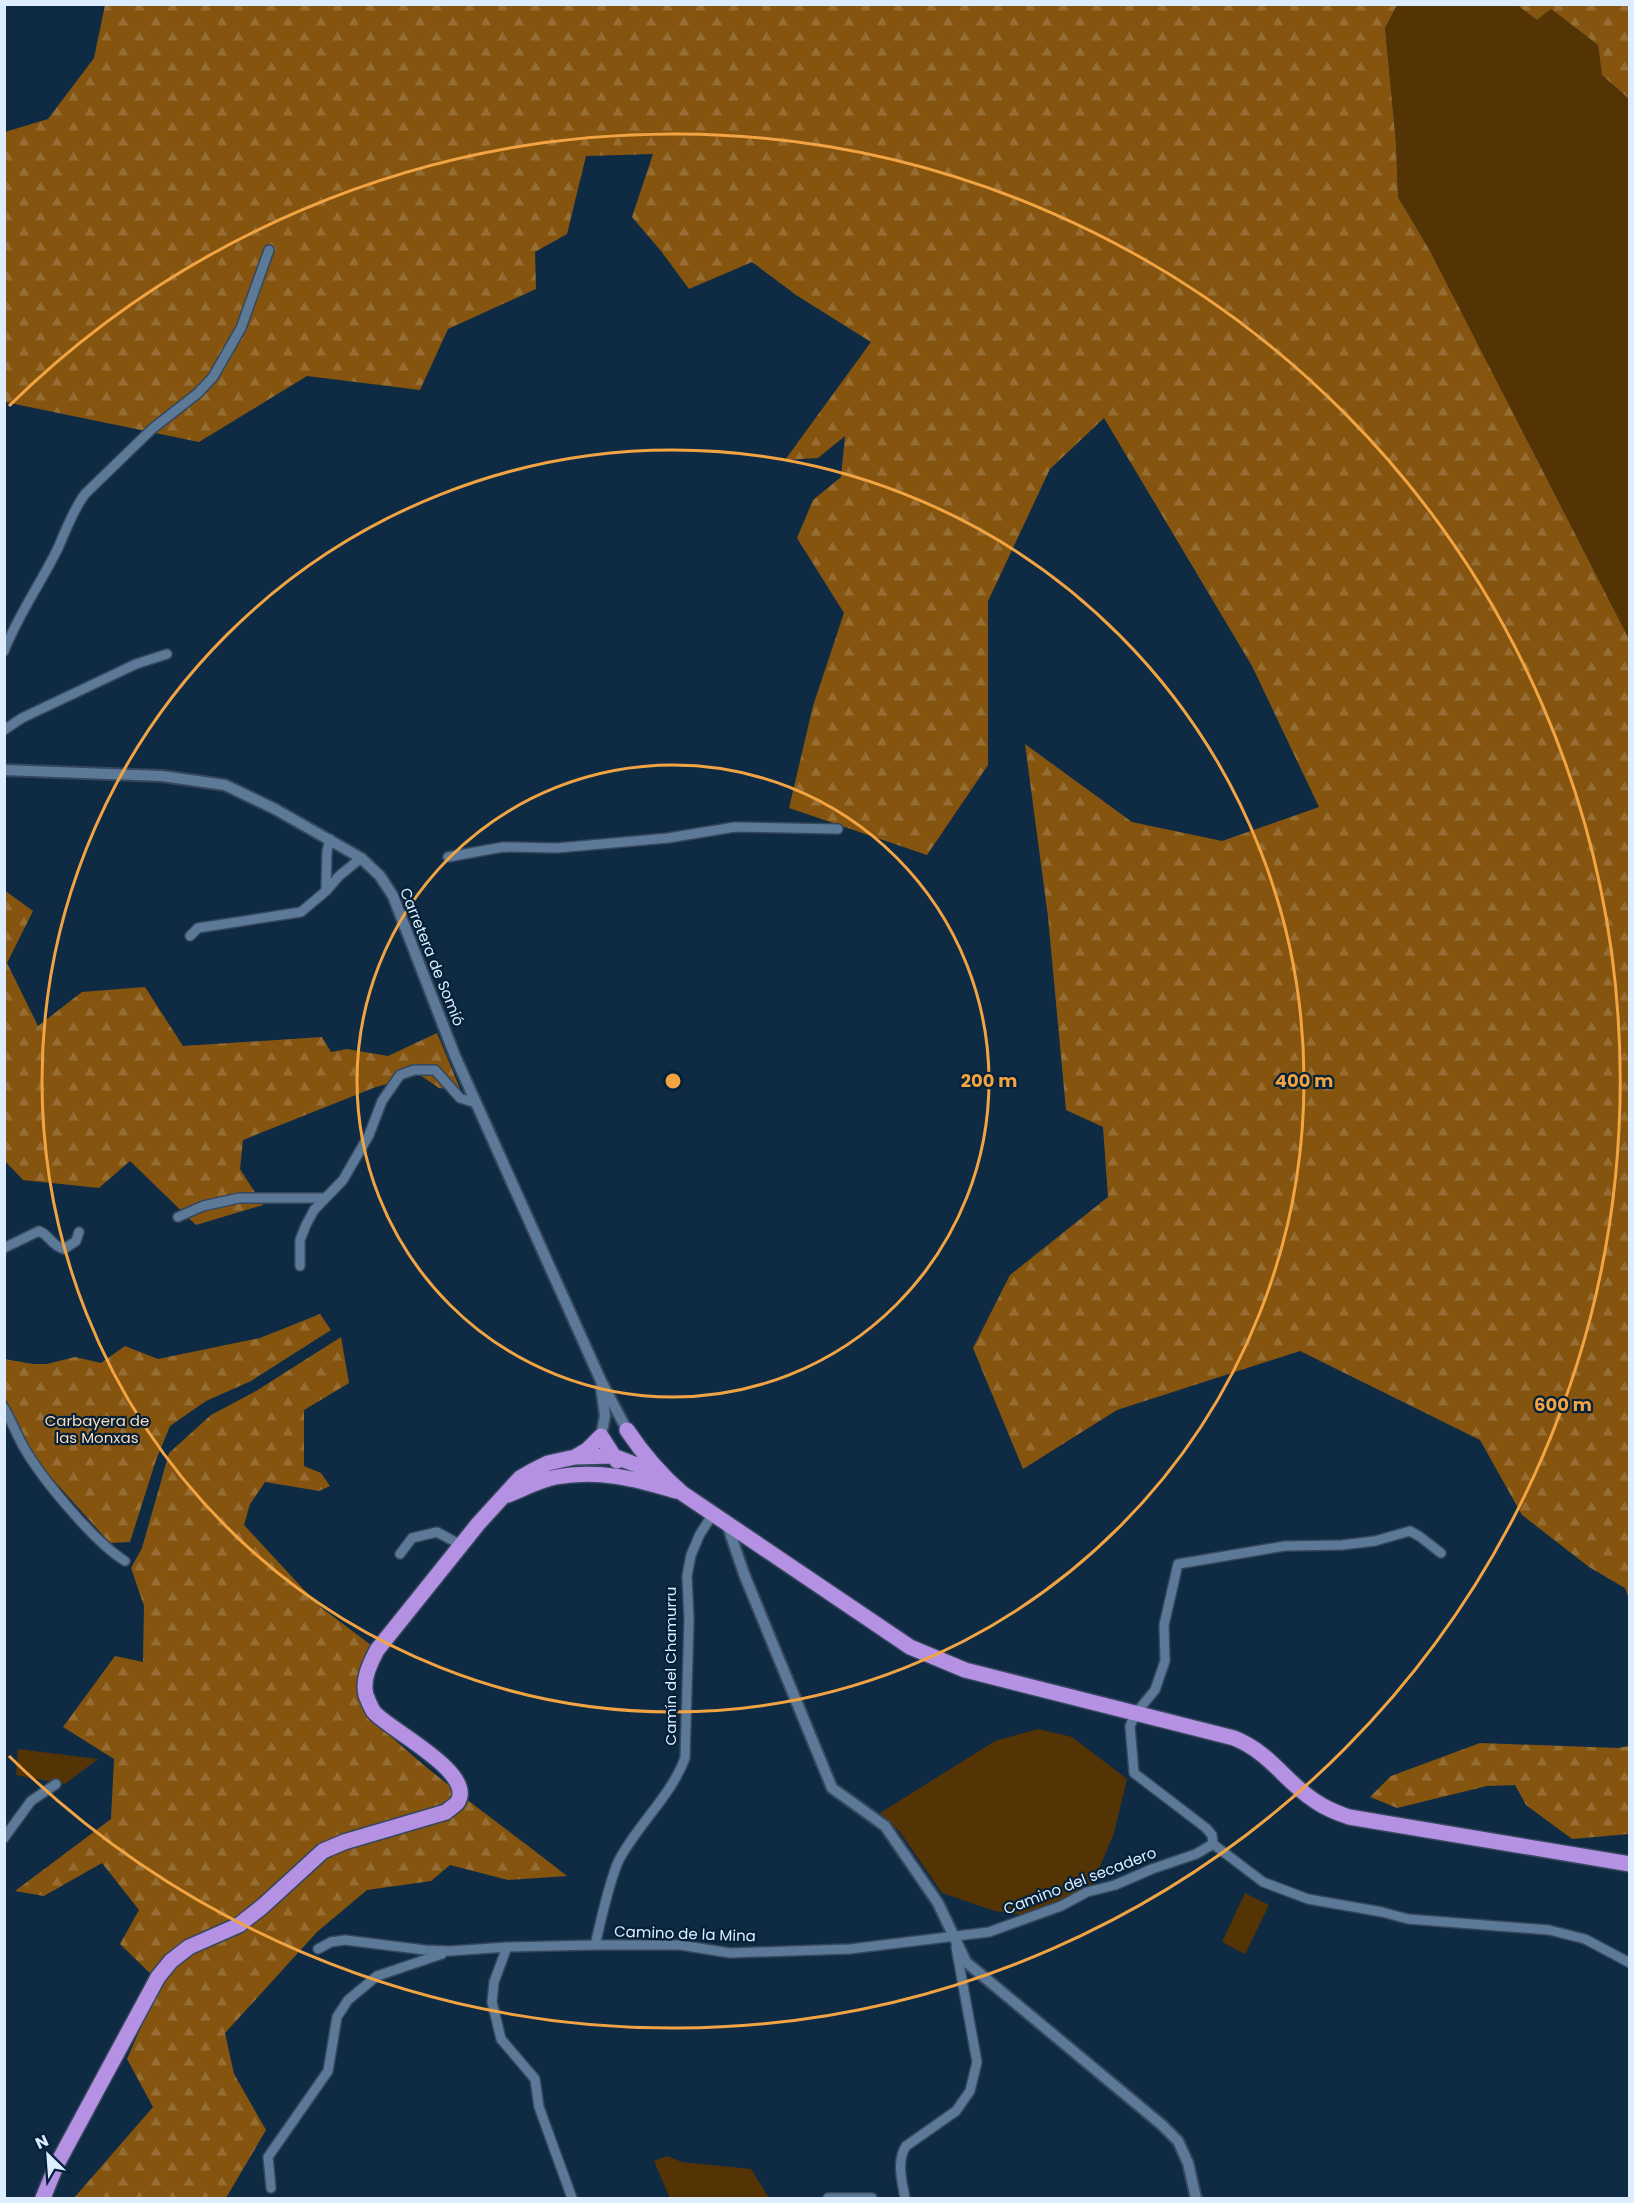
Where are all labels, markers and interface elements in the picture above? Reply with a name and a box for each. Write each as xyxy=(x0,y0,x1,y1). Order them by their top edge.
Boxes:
street label: Carretera de Somió xyxy=(395,885,470,1029)
text: 200 m xyxy=(961,1068,1017,1093)
text: 400 m xyxy=(1275,1068,1333,1093)
centre of rings xyxy=(663,1071,683,1091)
text: 600 m xyxy=(1534,1392,1592,1417)
park label: Carbayera de las Monxas xyxy=(45,1410,149,1448)
street label: Camín del Chamurru xyxy=(660,1587,681,1745)
street label: Camino del secadero xyxy=(1000,1842,1159,1919)
street label: Camino de la Mina xyxy=(614,1921,756,1946)
north arrow xyxy=(18,2125,78,2185)
text: N xyxy=(32,2129,52,2155)

